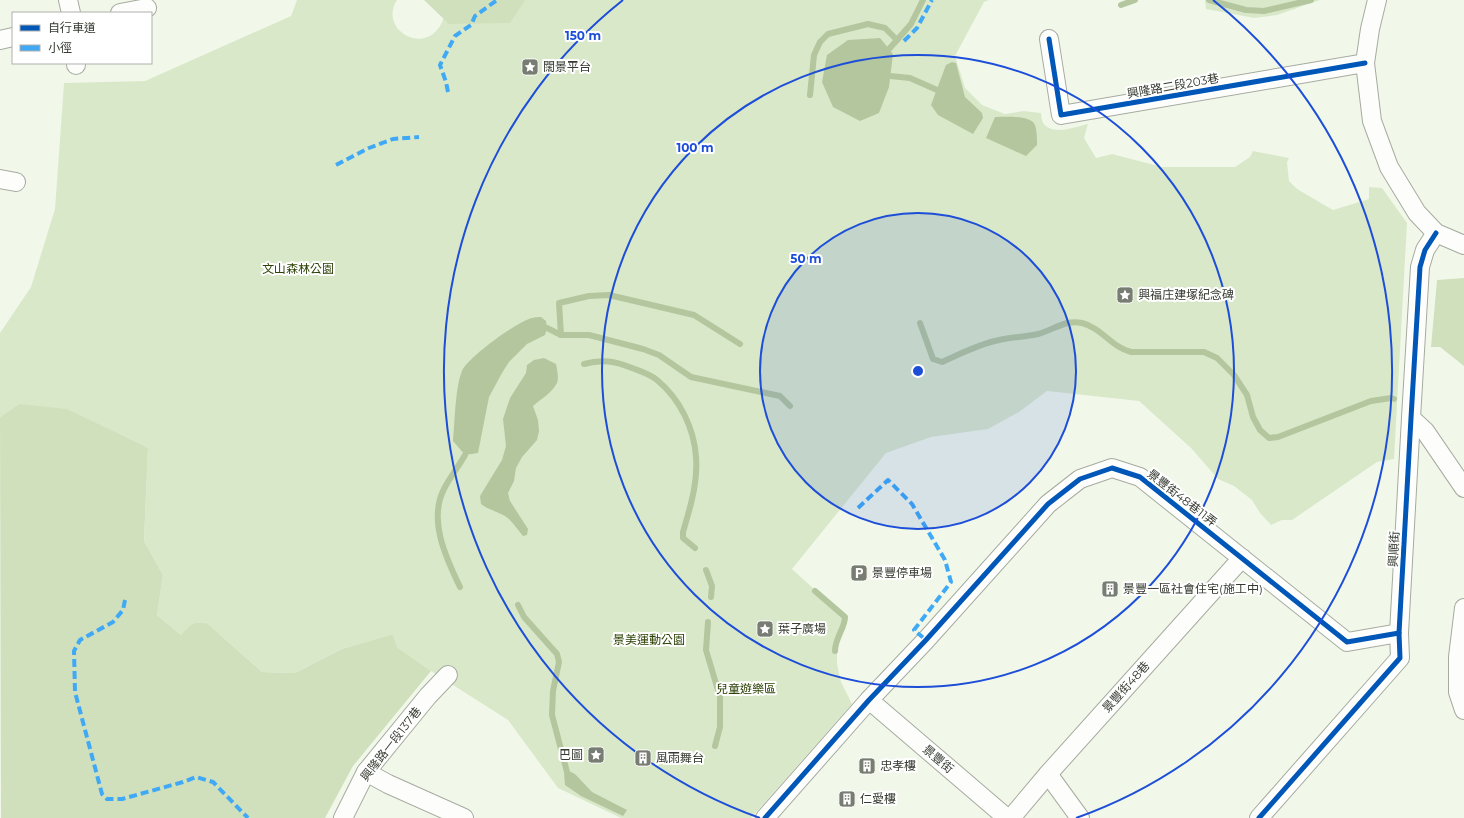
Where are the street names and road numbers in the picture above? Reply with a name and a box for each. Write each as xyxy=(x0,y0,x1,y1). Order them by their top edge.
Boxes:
street label: 興隆路二段203巷 xyxy=(1126,70,1220,101)
street label: 景豐街48巷11弄 xyxy=(1144,466,1220,529)
street label: 興順街 xyxy=(1385,531,1402,567)
street label: 景豐街48巷 xyxy=(1099,658,1153,715)
street label: 興隆路一段137巷 xyxy=(357,704,424,784)
street label: 景豐街 xyxy=(920,741,957,776)

